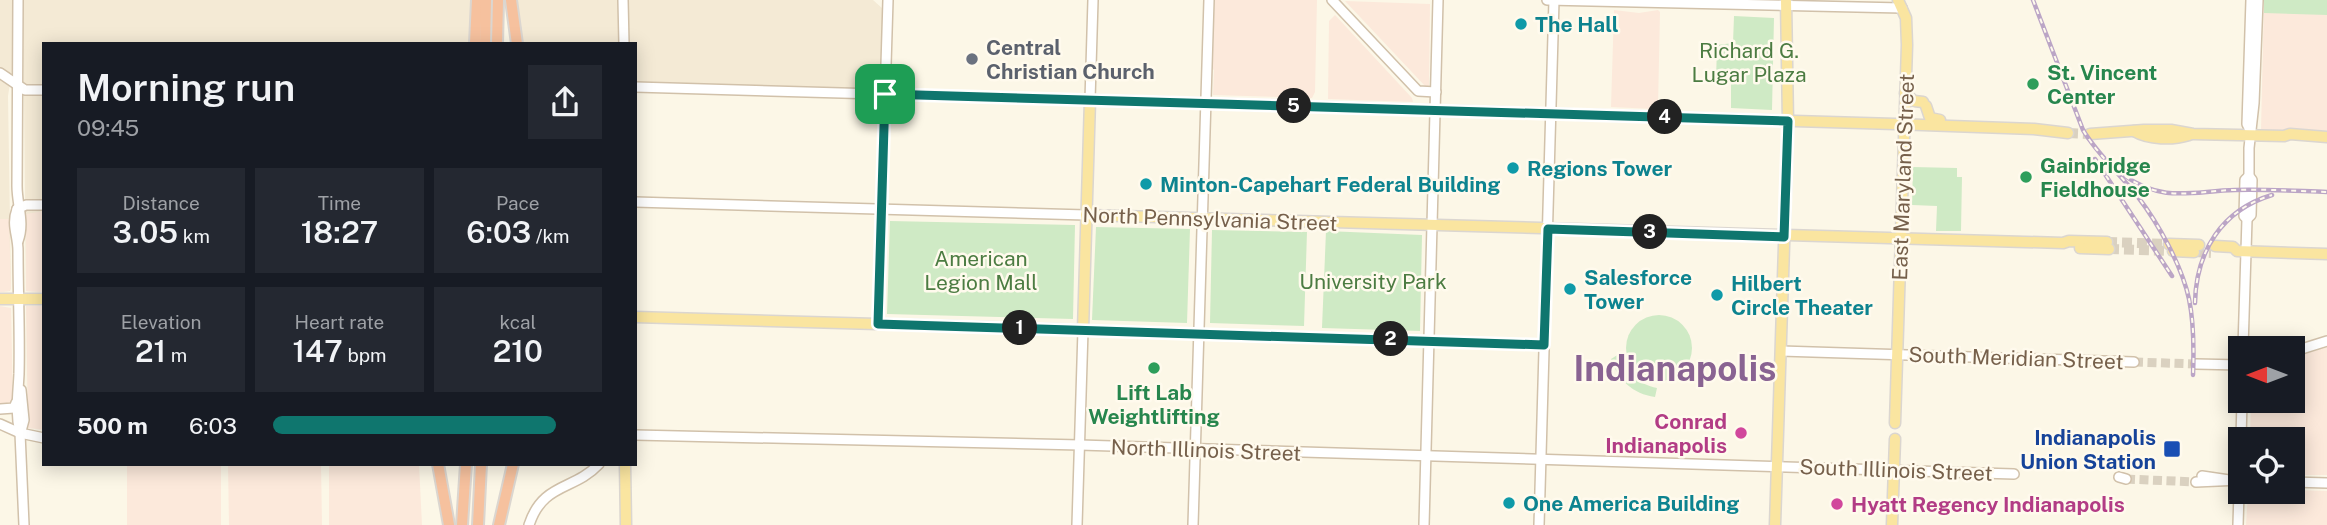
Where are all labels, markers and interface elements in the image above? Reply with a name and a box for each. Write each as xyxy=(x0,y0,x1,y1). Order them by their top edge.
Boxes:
place label: The Hall xyxy=(1535,12,1619,37)
marker: The Hall xyxy=(1513,16,1529,32)
place label: Central Christian Church xyxy=(986,35,1155,84)
park label: Richard G. Lugar Plaza xyxy=(1691,38,1807,87)
marker: Central Christian Church xyxy=(964,51,980,67)
place label: St. Vincent Center xyxy=(2047,60,2157,109)
pin xyxy=(855,64,915,124)
text: Morning run xyxy=(77,65,295,110)
button: share xyxy=(528,65,602,139)
street label: East Maryland Street xyxy=(1887,73,1919,281)
icon: arrive xyxy=(866,75,904,113)
marker: St. Vincent Center xyxy=(2025,76,2041,92)
pin: 5 xyxy=(1276,88,1312,124)
text: 5 xyxy=(1287,94,1300,116)
pin: 4 xyxy=(1648,100,1682,134)
text: 4 xyxy=(1658,105,1671,127)
text: 09:45 xyxy=(77,114,139,141)
place label: Gainbridge Fieldhouse xyxy=(2040,153,2151,202)
place label: Regions Tower xyxy=(1527,156,1673,181)
marker: Regions Tower xyxy=(1505,160,1521,176)
marker: Gainbridge Fieldhouse xyxy=(2018,169,2034,185)
place label: Minton-Capehart Federal Building xyxy=(1160,172,1501,197)
marker: Minton-Capehart Federal Building xyxy=(1138,176,1154,192)
text: Distance xyxy=(123,192,200,214)
text: Time xyxy=(318,192,361,214)
text: Pace xyxy=(496,192,540,214)
street label: North Pennsylvania Street xyxy=(1082,202,1338,236)
text: 3.05 xyxy=(112,214,178,250)
text: 18:27 xyxy=(301,214,378,250)
text: 6:03 xyxy=(466,214,531,250)
pin: 3 xyxy=(1632,215,1668,250)
text: 3 xyxy=(1643,220,1656,242)
text: km xyxy=(178,225,210,247)
text: /km xyxy=(531,225,570,247)
park label: American Legion Mall xyxy=(924,246,1038,295)
place label: Salesforce Tower xyxy=(1584,265,1692,314)
park label: University Park xyxy=(1299,269,1447,294)
place label: Hilbert Circle Theater xyxy=(1731,271,1873,320)
marker: Salesforce Tower xyxy=(1562,281,1578,297)
marker: Hilbert Circle Theater xyxy=(1709,287,1725,303)
pin: 1 xyxy=(1002,310,1038,346)
text: Elevation xyxy=(121,311,201,333)
text: Heart rate xyxy=(295,311,384,333)
text: kcal xyxy=(499,311,536,333)
text: 1 xyxy=(1015,316,1024,338)
pin: 2 xyxy=(1374,322,1408,356)
text: 2 xyxy=(1384,327,1397,349)
text: 21 xyxy=(135,333,166,369)
text: 147 xyxy=(292,333,343,369)
text: 210 xyxy=(493,333,543,369)
north arrow xyxy=(2228,336,2305,413)
map controls xyxy=(2228,336,2305,504)
street label: South Meridian Street xyxy=(1908,342,2124,374)
text: m xyxy=(166,344,187,366)
text: bpm xyxy=(343,344,386,366)
district label: Indianapolis xyxy=(1573,348,1777,389)
marker: Lift Lab Weightlifting xyxy=(1146,360,1162,376)
place label: Lift Lab Weightlifting xyxy=(1088,380,1220,429)
place label: Conrad Indianapolis xyxy=(1605,409,1727,458)
text: 500 m xyxy=(77,412,148,439)
text: 6:03 xyxy=(189,412,237,439)
marker: Conrad Indianapolis xyxy=(1733,425,1749,441)
place label: Indianapolis Union Station xyxy=(2020,425,2156,474)
button: locate xyxy=(2228,427,2305,504)
street label: North Illinois Street xyxy=(1110,434,1302,466)
marker: Indianapolis Union Station xyxy=(2162,439,2182,459)
street label: South Illinois Street xyxy=(1799,454,1993,486)
place label: One America Building xyxy=(1523,491,1739,516)
place label: Hyatt Regency Indianapolis xyxy=(1851,492,2125,517)
marker: One America Building xyxy=(1501,495,1517,511)
marker: Hyatt Regency Indianapolis xyxy=(1829,496,1845,512)

